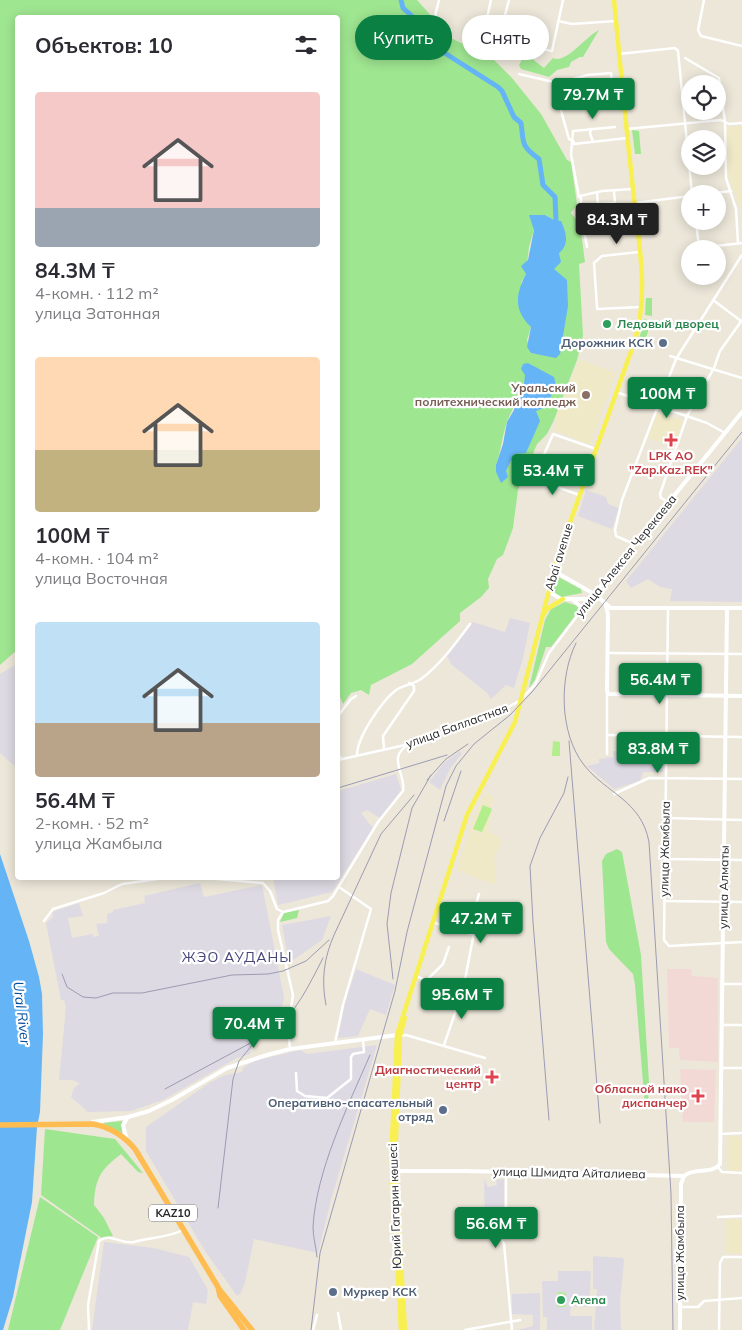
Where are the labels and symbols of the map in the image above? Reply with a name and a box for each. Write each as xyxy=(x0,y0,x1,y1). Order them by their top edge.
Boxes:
pin: 79.7M ₸ xyxy=(547,78,639,120)
pin: 84.3M ₸ xyxy=(571,202,663,245)
place label: Ледовый дворец xyxy=(617,316,719,331)
marker: Ледовый дворец xyxy=(601,318,613,330)
place label: Дорожник КСК xyxy=(561,335,654,350)
marker: Дорожник КСК xyxy=(657,337,669,349)
pin: 100M ₸ xyxy=(626,376,708,419)
place label: Уральский политехнический колледж xyxy=(415,380,577,409)
marker: Уральский политехнический колледж xyxy=(580,389,592,401)
marker: LPK AO "Zap.Kaz.REK" xyxy=(664,433,678,447)
place label: LPK AO "Zap.Kaz.REK" xyxy=(629,448,713,477)
pin: 53.4M ₸ xyxy=(507,454,599,496)
street label: улица Алексея Черекаева xyxy=(572,492,680,620)
street label: Abai avenue xyxy=(541,521,576,592)
pin: 56.4M ₸ xyxy=(614,662,706,705)
street label: улица Балластная xyxy=(404,700,510,751)
pin: 83.8M ₸ xyxy=(612,732,704,774)
street label: улица Жамбыла xyxy=(656,801,673,897)
street label: улица Алматы xyxy=(715,845,732,929)
pin: 47.2M ₸ xyxy=(435,902,527,944)
district label: ЖЭО АУДАНЫ xyxy=(182,948,292,966)
pin: 95.6M ₸ xyxy=(416,978,508,1020)
water label: Ural River xyxy=(9,980,35,1047)
pin: 70.4M ₸ xyxy=(208,1006,300,1049)
place label: Диагностический центр xyxy=(375,1062,481,1091)
marker: Диагностический центр xyxy=(485,1070,499,1084)
place label: Обласной нако диспанчер xyxy=(595,1081,687,1110)
marker: Обласной нако диспанчер xyxy=(691,1089,705,1103)
place label: Оперативно-спасательный отряд xyxy=(268,1095,433,1124)
marker: Оперативно-спасательный отряд xyxy=(437,1104,449,1116)
street label: Юрий Гагарин көшесі xyxy=(385,1143,404,1269)
street label: улица Шмидта Айталиева xyxy=(492,1164,646,1181)
road number: KAZ10 xyxy=(149,1204,197,1222)
street label: улица Жамбыла xyxy=(672,1205,687,1301)
pin: 56.6M ₸ xyxy=(450,1206,542,1249)
place label: Муркер КСК xyxy=(343,1284,418,1299)
marker: Муркер КСК xyxy=(327,1286,339,1298)
place label: Arena xyxy=(571,1292,606,1307)
marker: Arena xyxy=(555,1294,567,1306)

